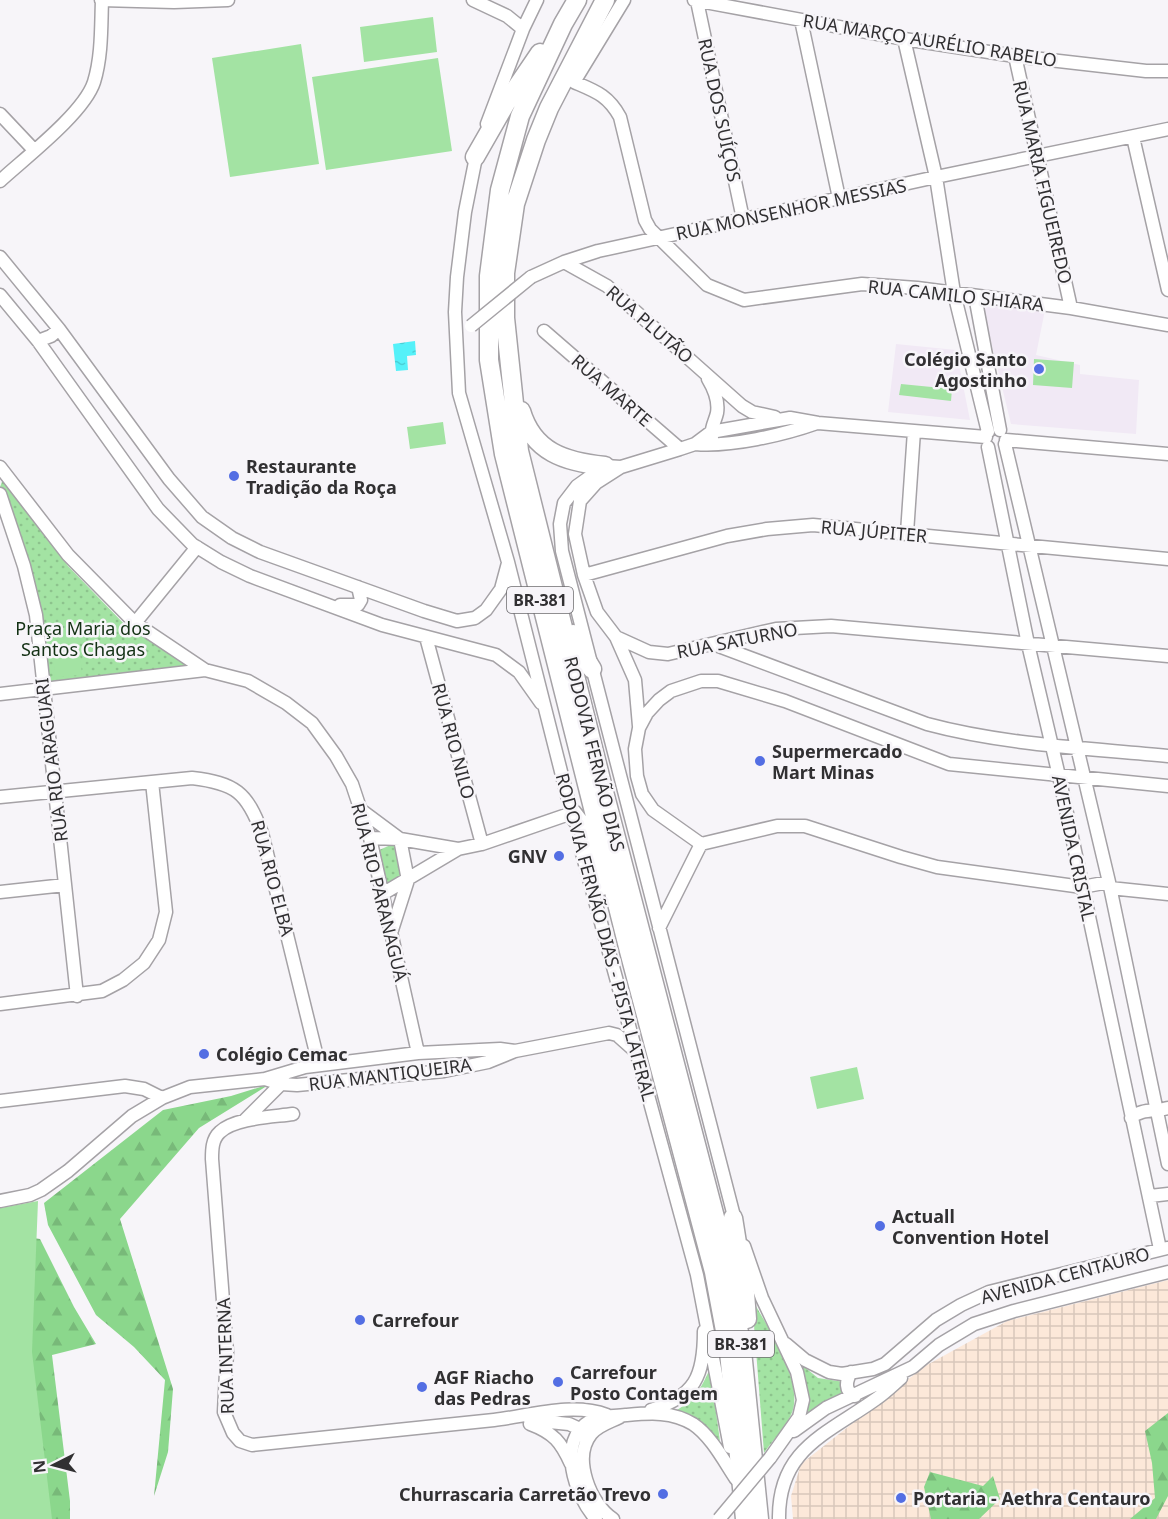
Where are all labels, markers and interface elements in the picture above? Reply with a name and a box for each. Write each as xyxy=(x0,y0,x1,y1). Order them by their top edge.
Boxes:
street label: RUA MARÇO AURÉLIO RABELO xyxy=(801,8,1059,72)
street label: RUA DOS SUÍÇOS xyxy=(693,36,747,184)
street label: RUA MARIA FIGUEIREDO xyxy=(1008,78,1078,286)
street label: RUA MONSENHOR MESSIAS xyxy=(674,173,908,245)
street label: RUA CAMILO SHIARA xyxy=(867,274,1046,316)
street label: RUA PLUTÃO xyxy=(602,280,698,368)
place label: Colégio Santo Agostinho xyxy=(904,347,1027,392)
street label: RUA MARTE xyxy=(567,348,657,432)
marker: Colégio Santo Agostinho xyxy=(1032,362,1046,376)
place label: Restaurante Tradição da Roça xyxy=(246,454,397,499)
marker: Restaurante Tradição da Roça xyxy=(227,469,241,483)
street label: RUA JÚPITER xyxy=(820,514,928,548)
road number: BR-381 xyxy=(507,587,573,613)
park label: Praça Maria dos Santos Chagas xyxy=(15,616,151,661)
street label: RUA SATURNO xyxy=(675,617,799,663)
street label: RODOVIA FERNÃO DIAS xyxy=(559,654,631,854)
street label: RUA RIO ARAGUARI xyxy=(29,677,73,843)
street label: RUA RIO NILO xyxy=(427,680,481,802)
place label: Supermercado Mart Minas xyxy=(772,739,902,784)
marker: Supermercado Mart Minas xyxy=(753,754,767,768)
street label: RODOVIA FERNÃO DIAS - PISTA LATERAL xyxy=(551,770,661,1104)
street label: AVENIDA CRISTAL xyxy=(1047,773,1101,923)
street label: RUA RIO PARANAGUÁ xyxy=(346,800,414,984)
street label: RUA RIO ELBA xyxy=(246,817,300,939)
place label: GNV xyxy=(508,844,547,868)
marker: GNV xyxy=(552,849,566,863)
place label: Colégio Cemac xyxy=(216,1042,348,1066)
marker: Colégio Cemac xyxy=(197,1047,211,1061)
street label: RUA MANTIQUEIRA xyxy=(307,1052,473,1096)
place label: Actuall Convention Hotel xyxy=(892,1204,1049,1249)
marker: Actuall Convention Hotel xyxy=(873,1219,887,1233)
street label: AVENIDA CENTAURO xyxy=(978,1241,1152,1309)
street label: RUA INTERNA xyxy=(211,1297,239,1415)
place label: Carrefour xyxy=(372,1308,459,1332)
marker: Carrefour xyxy=(353,1313,367,1327)
road number: BR-381 xyxy=(708,1331,774,1357)
place label: Carrefour Posto Contagem xyxy=(570,1360,718,1405)
place label: AGF Riacho das Pedras xyxy=(434,1365,534,1410)
marker: Carrefour Posto Contagem xyxy=(551,1375,565,1389)
marker: AGF Riacho das Pedras xyxy=(415,1380,429,1394)
north arrow xyxy=(24,1435,84,1495)
text: N xyxy=(27,1459,51,1474)
place label: Churrascaria Carretão Trevo xyxy=(399,1482,651,1506)
place label: Portaria - Aethra Centauro xyxy=(913,1486,1151,1510)
marker: Churrascaria Carretão Trevo xyxy=(656,1487,670,1501)
marker: Portaria - Aethra Centauro xyxy=(894,1491,908,1505)

